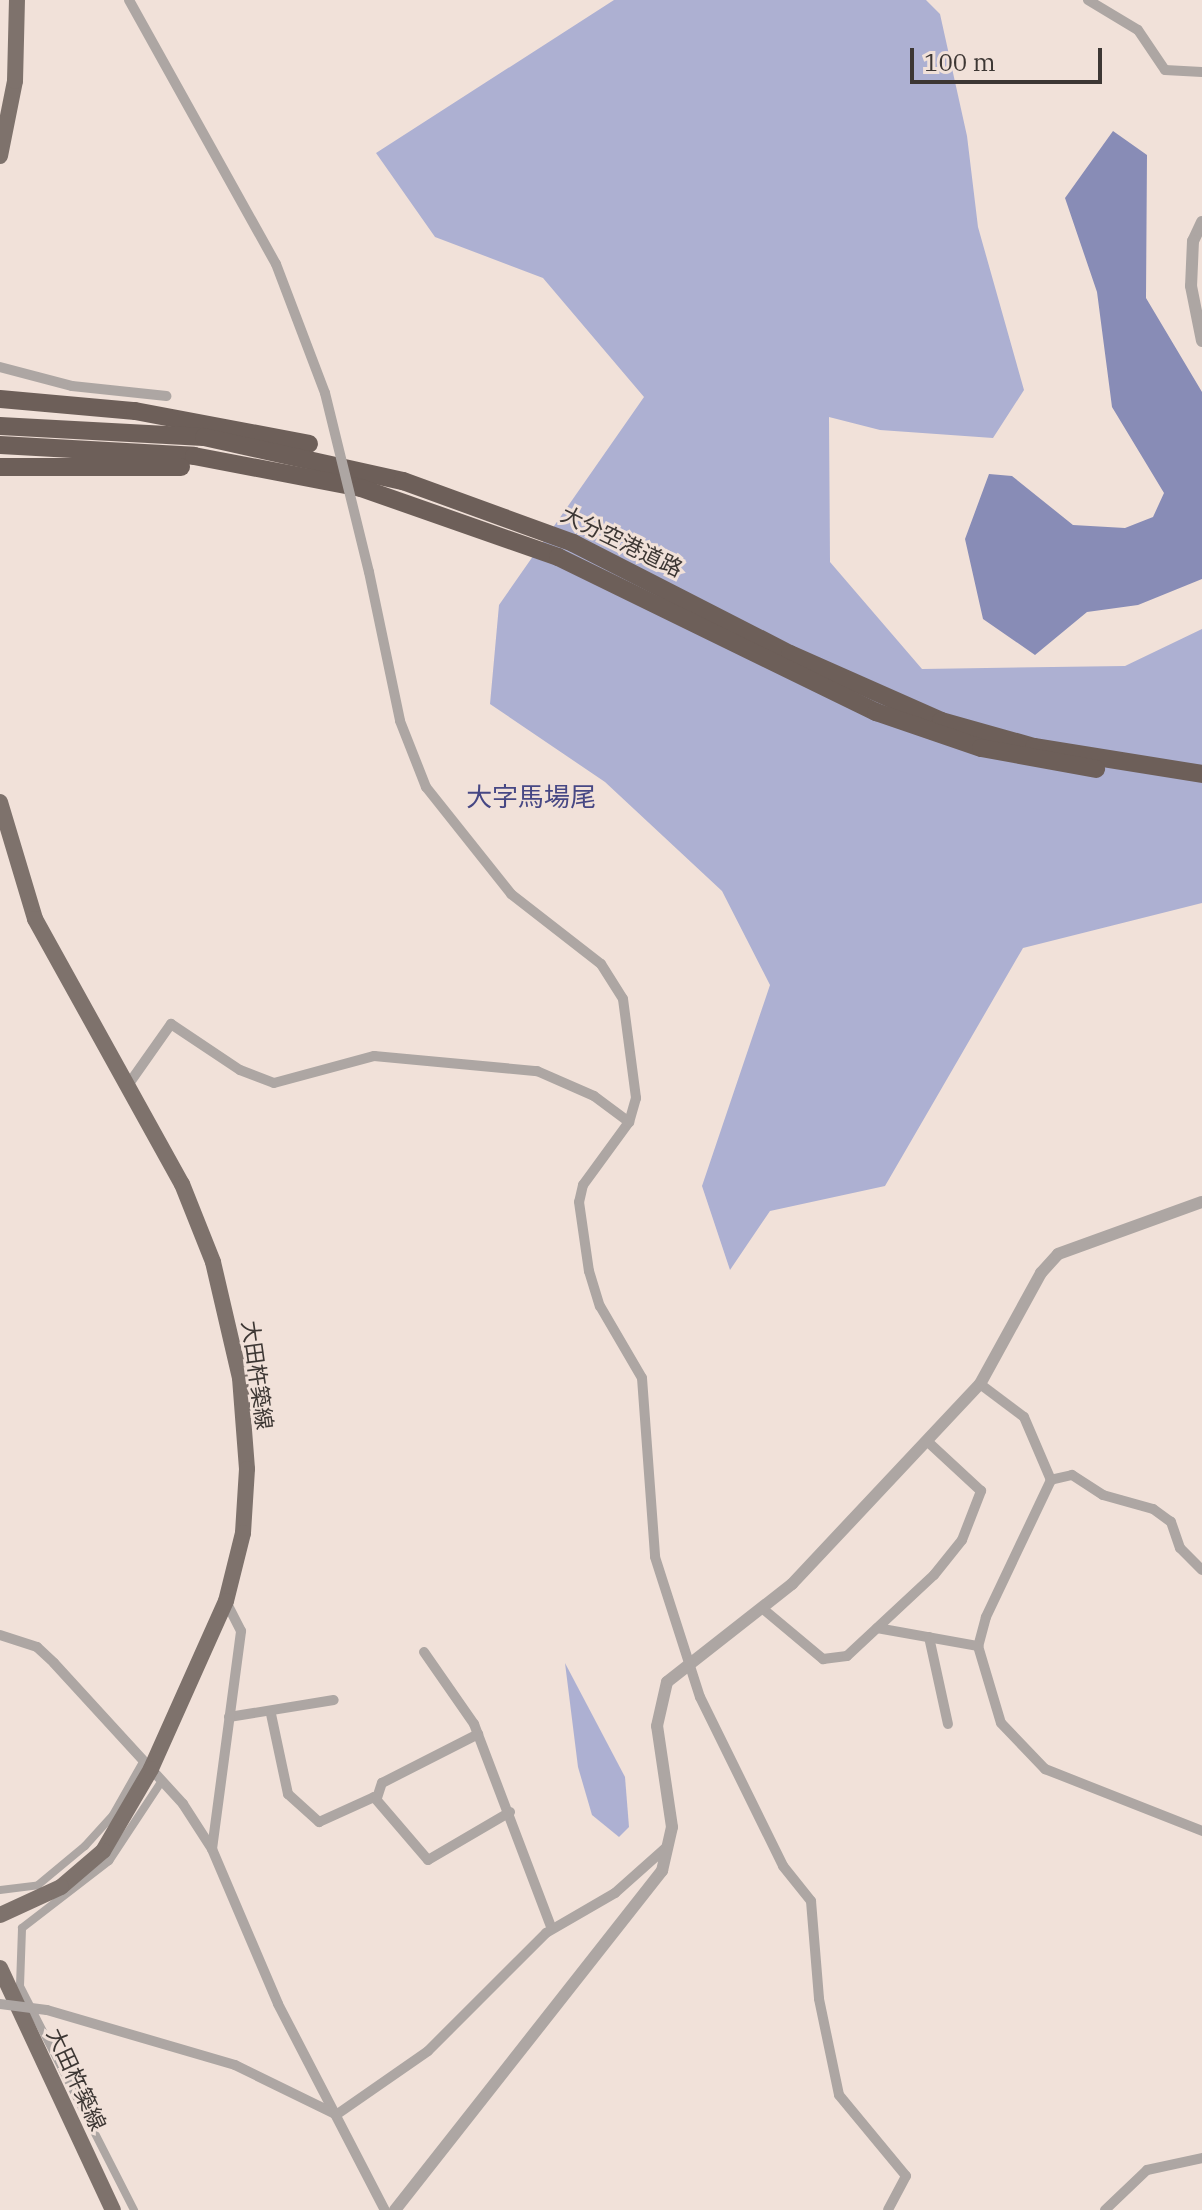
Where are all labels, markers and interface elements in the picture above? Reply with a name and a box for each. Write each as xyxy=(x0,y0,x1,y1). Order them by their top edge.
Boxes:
scale bar xyxy=(914,32,1106,82)
text: 100 m xyxy=(924,46,996,78)
street label: 大分空港道路 xyxy=(557,500,687,582)
district label: 大字馬場尾 xyxy=(466,781,596,813)
street label: 大田杵築線 xyxy=(237,1319,279,1431)
street label: 大田杵築線 xyxy=(42,2024,112,2134)

